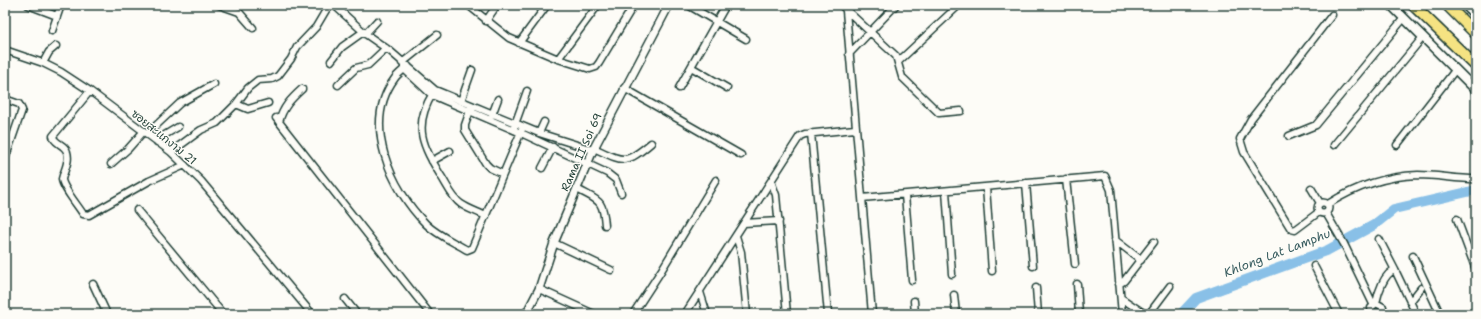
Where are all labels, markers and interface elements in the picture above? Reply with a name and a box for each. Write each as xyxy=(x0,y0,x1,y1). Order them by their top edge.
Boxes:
street label: ซอยสะแกงาม 21 xyxy=(128,106,199,168)
street label: Rama II Soi 69 xyxy=(557,111,605,194)
water label: Khlong Lat Lamphu xyxy=(1221,225,1333,281)

